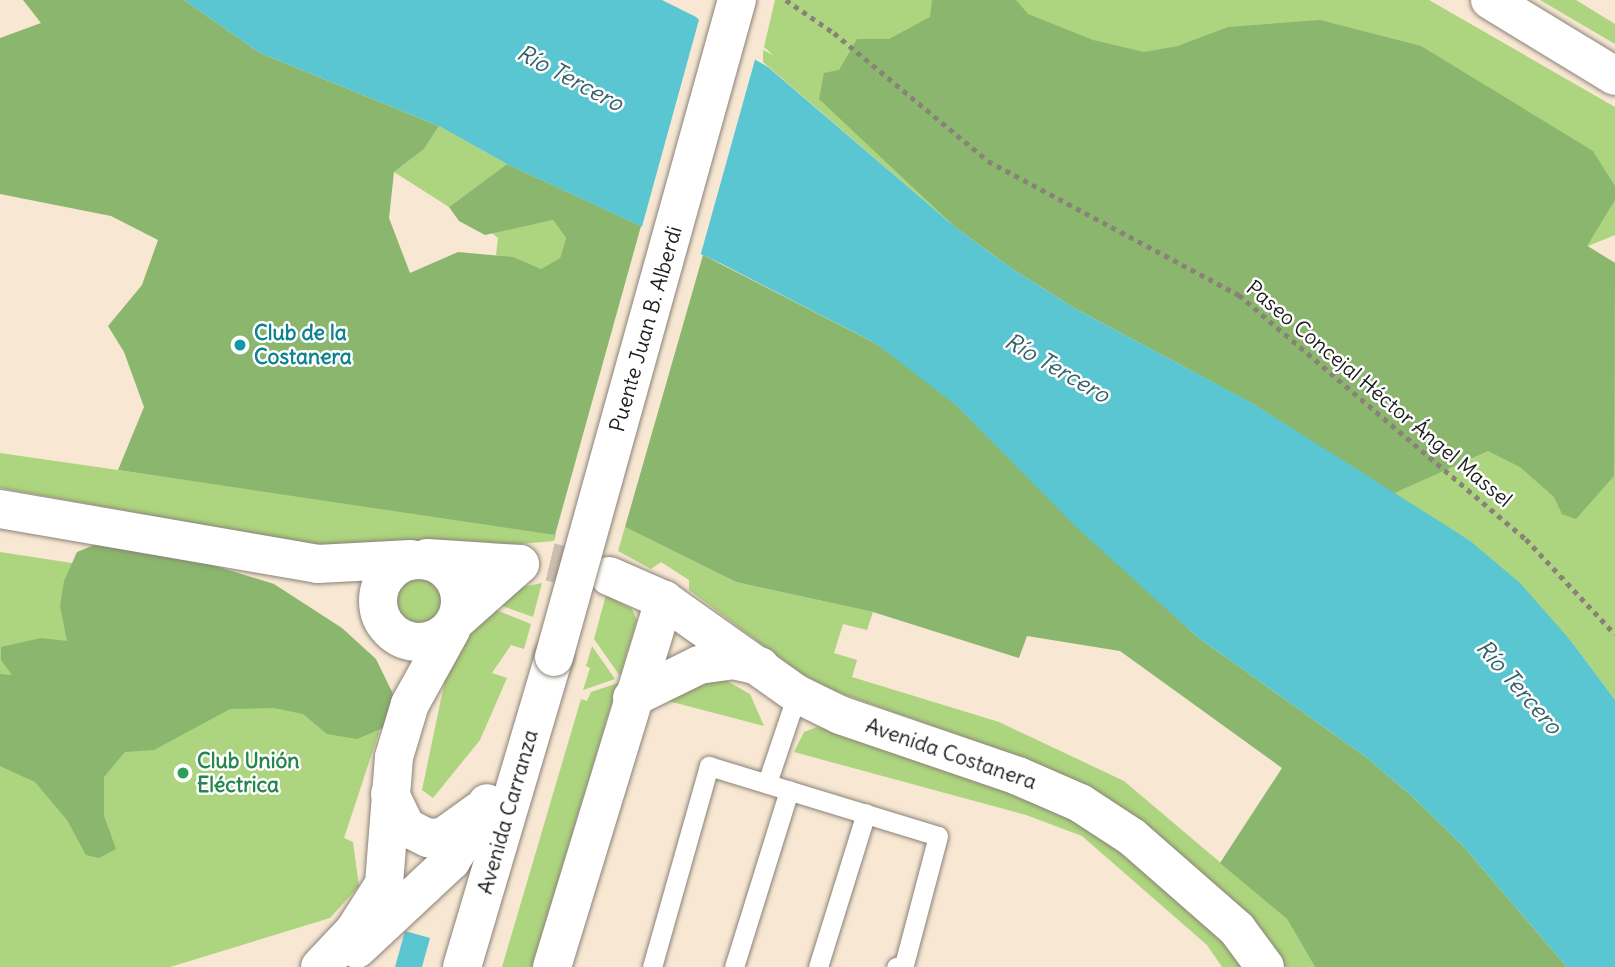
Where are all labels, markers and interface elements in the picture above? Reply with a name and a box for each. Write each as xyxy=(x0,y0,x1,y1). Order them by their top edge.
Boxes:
water label: Río Tercero xyxy=(512,39,628,117)
street label: Puente Juan B. Alberdi xyxy=(605,223,687,435)
street label: Paseo Concejal Héctor Ángel Massel xyxy=(1241,275,1517,513)
place label: Club de la Costanera xyxy=(254,320,352,370)
water label: Río Tercero xyxy=(1000,327,1114,409)
marker: Club de la Costanera xyxy=(232,337,248,353)
water label: Río Tercero xyxy=(1471,634,1567,740)
street label: Avenida Costanera xyxy=(862,713,1040,795)
street label: Avenida Carranza xyxy=(473,727,543,897)
place label: Club Unión Eléctrica xyxy=(197,748,299,798)
marker: Club Unión Eléctrica xyxy=(175,765,191,781)

